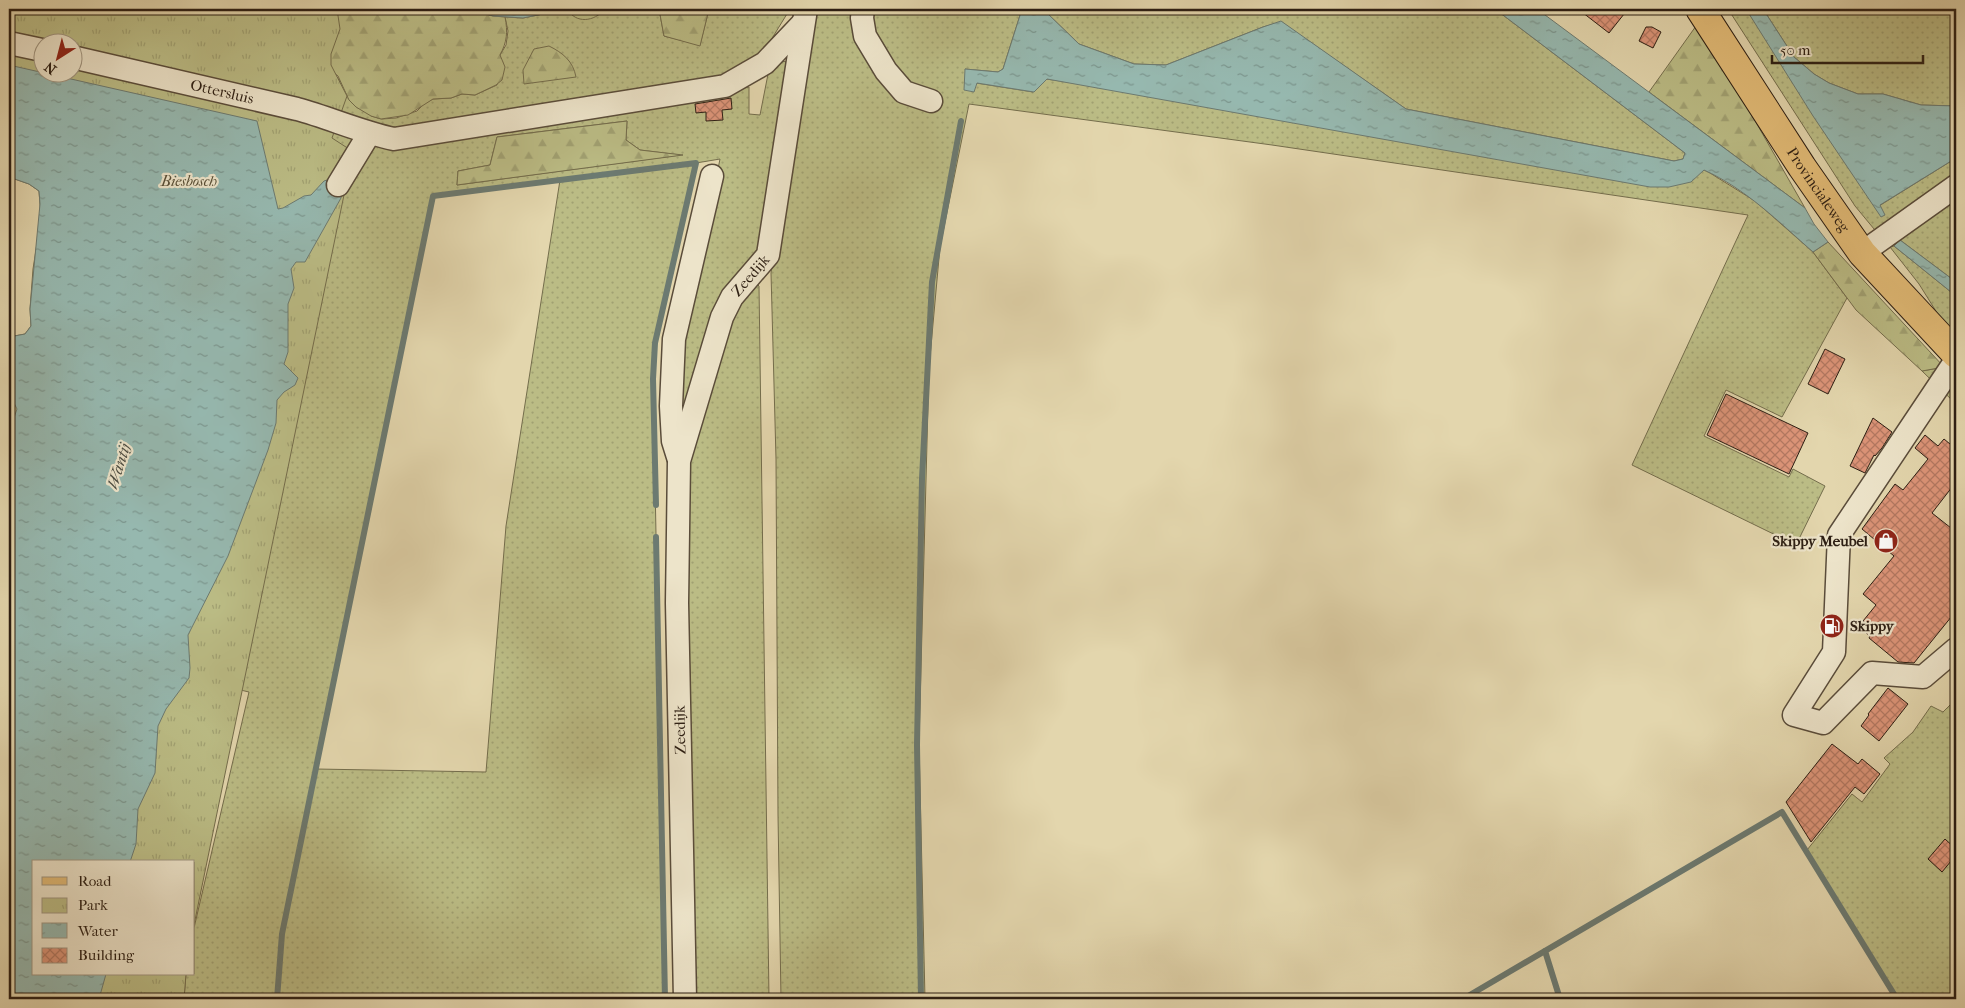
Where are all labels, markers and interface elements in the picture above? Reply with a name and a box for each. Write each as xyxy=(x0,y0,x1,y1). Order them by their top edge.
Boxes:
north arrow xyxy=(32,32,82,82)
scale bar xyxy=(1772,32,1924,64)
text: 50 m xyxy=(1780,41,1811,59)
text: N xyxy=(41,58,60,78)
street label: Ottersluis xyxy=(189,76,256,108)
street label: Provincialeweg xyxy=(1783,144,1854,236)
park label: Biesbosch xyxy=(160,172,217,190)
street label: Zeedijk xyxy=(728,251,773,300)
water label: Wantij xyxy=(103,440,135,491)
shop icon: Skippy Meubel xyxy=(1873,528,1899,554)
place label: Skippy Meubel xyxy=(1772,532,1869,550)
fuel station icon: Skippy xyxy=(1819,613,1845,639)
place label: Skippy xyxy=(1850,617,1895,635)
street label: Zeedijk xyxy=(671,705,689,755)
legend xyxy=(32,860,195,976)
text: Road xyxy=(78,872,112,890)
text: Park xyxy=(78,896,108,914)
text: Water xyxy=(77,922,118,940)
text: Building xyxy=(78,946,135,964)

